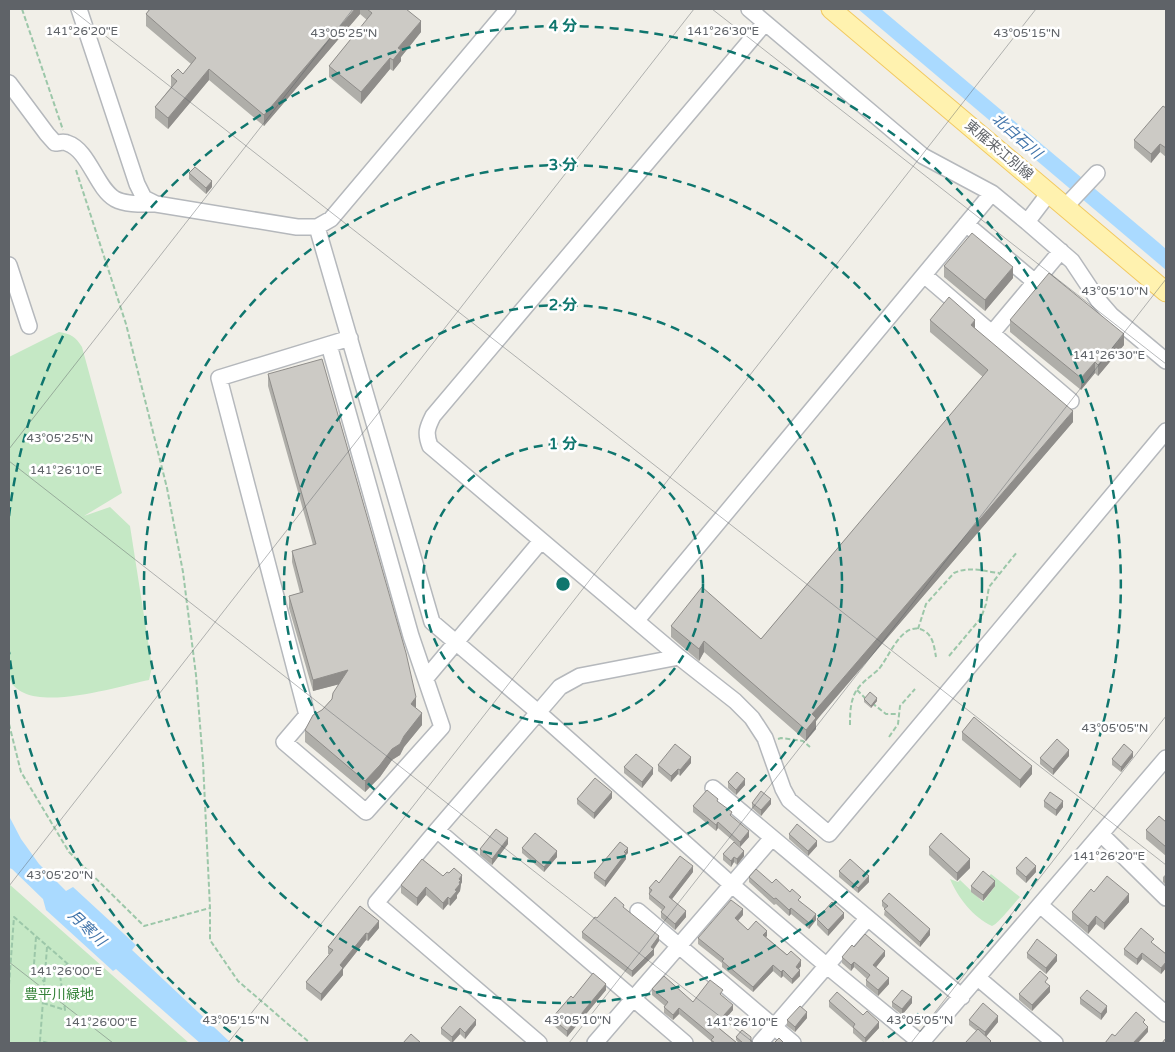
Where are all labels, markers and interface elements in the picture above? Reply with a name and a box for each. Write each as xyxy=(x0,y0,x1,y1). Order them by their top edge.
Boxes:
text: 4 分 xyxy=(549,17,577,35)
text: 141°26'20"E xyxy=(46,24,119,38)
text: 141°26'30"E xyxy=(687,24,760,38)
text: 43°05'25"N xyxy=(311,26,378,40)
text: 43°05'15"N xyxy=(994,26,1061,40)
water label: 北白石川 xyxy=(988,110,1047,164)
street label: 東雁来江別線 xyxy=(961,116,1037,184)
text: 3 分 xyxy=(549,156,577,174)
text: 43°05'10"N xyxy=(1082,284,1149,298)
text: 2 分 xyxy=(549,296,577,314)
text: 141°26'30"E xyxy=(1073,348,1146,362)
text: 43°05'25"N xyxy=(27,431,94,445)
text: 1 分 xyxy=(549,435,577,453)
text: 141°26'10"E xyxy=(30,463,103,477)
centre of rings xyxy=(554,575,572,593)
text: 43°05'05"N xyxy=(1082,721,1149,735)
text: 141°26'20"E xyxy=(1073,849,1146,863)
text: 43°05'20"N xyxy=(27,868,94,882)
water label: 月寒川 xyxy=(64,906,111,951)
text: 141°26'00"E xyxy=(30,964,103,978)
park label: 豊平川緑地 xyxy=(24,986,94,1003)
text: 43°05'15"N xyxy=(203,1013,270,1027)
text: 43°05'10"N xyxy=(545,1013,612,1027)
text: 43°05'05"N xyxy=(887,1013,954,1027)
text: 141°26'00"E xyxy=(65,1015,138,1029)
text: 141°26'10"E xyxy=(706,1015,779,1029)

